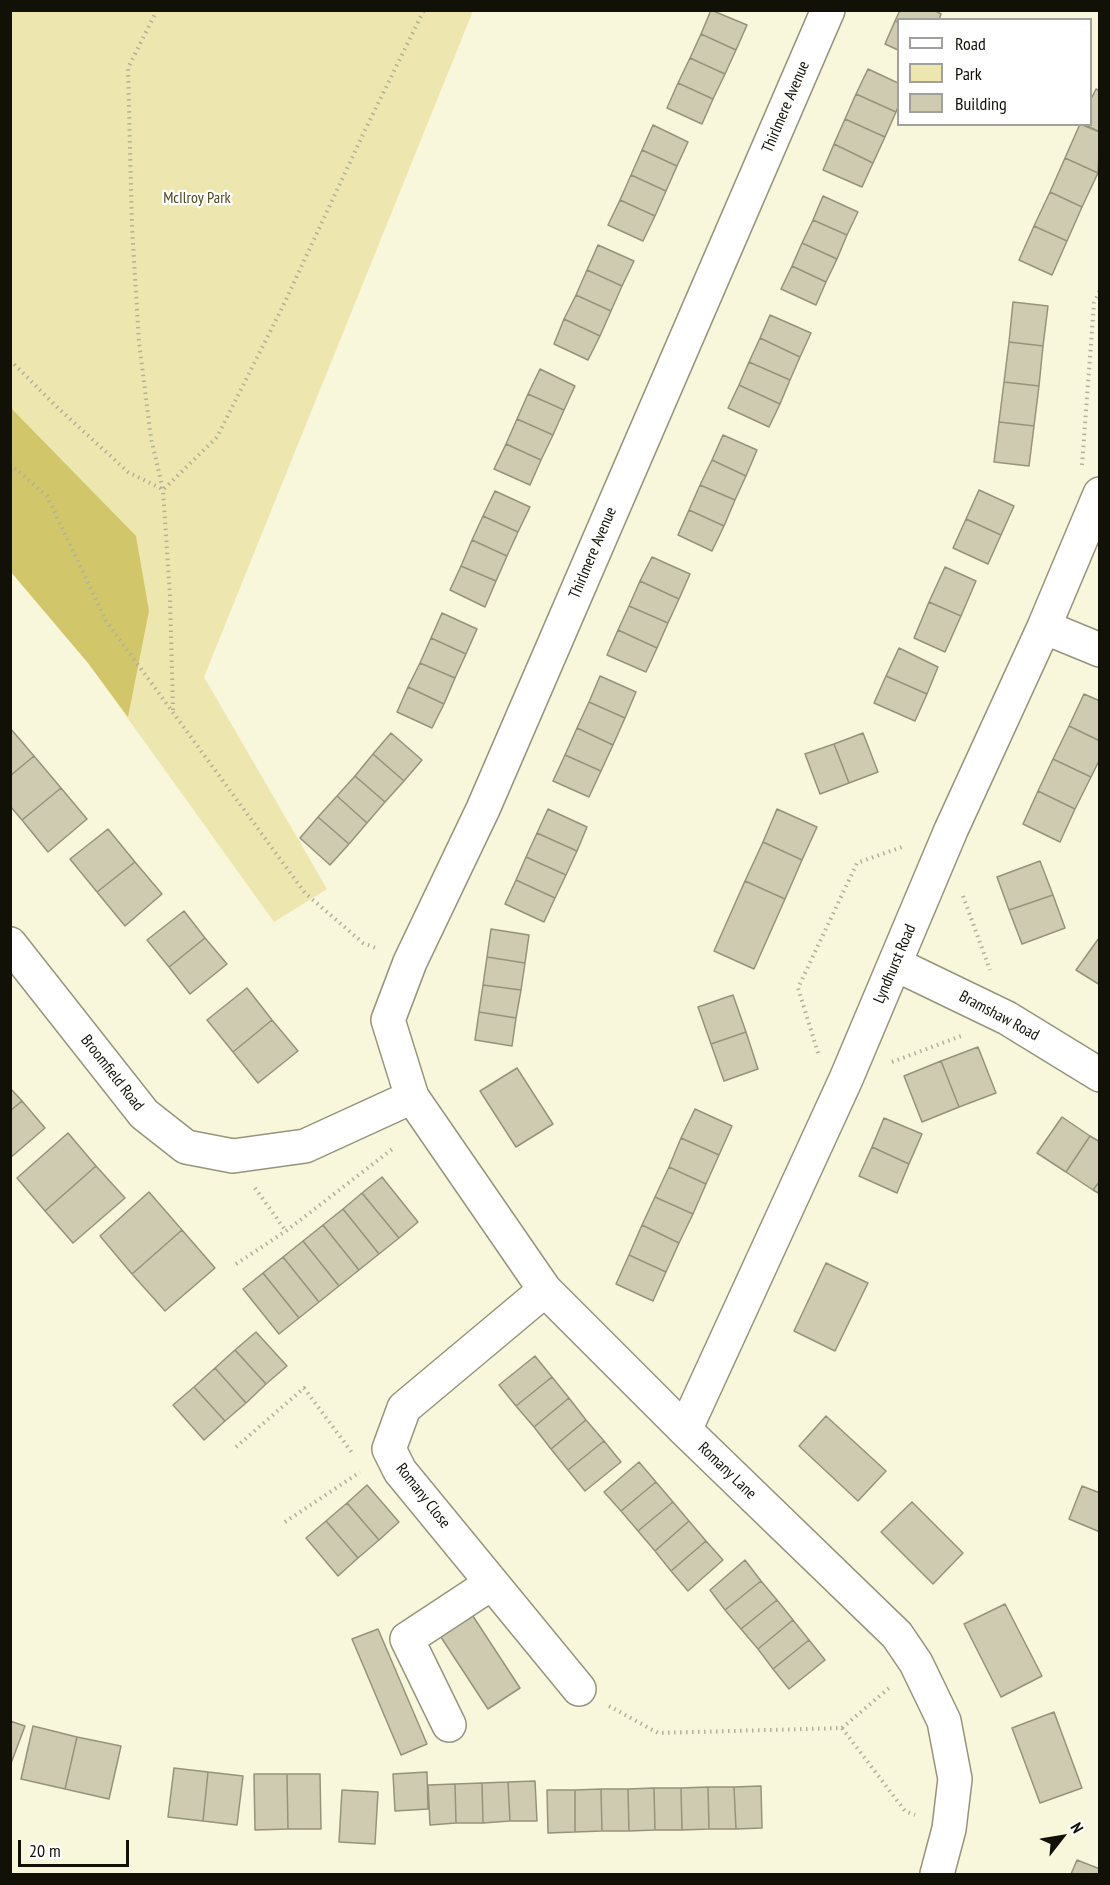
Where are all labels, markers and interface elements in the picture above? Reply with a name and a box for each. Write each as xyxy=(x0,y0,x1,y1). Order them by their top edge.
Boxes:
legend xyxy=(897,18,1092,126)
text: Road xyxy=(955,32,986,55)
street label: Thirlmere Avenue xyxy=(758,58,814,156)
text: Park xyxy=(955,62,982,85)
text: Building xyxy=(955,92,1007,115)
park label: McIlroy Park xyxy=(163,188,231,208)
street label: Thirlmere Avenue xyxy=(565,504,621,602)
street label: Lyndhurst Road xyxy=(870,921,920,1007)
street label: Bramshaw Road xyxy=(956,987,1042,1045)
street label: Broomfield Road xyxy=(76,1031,148,1115)
street label: Romany Lane xyxy=(694,1439,760,1503)
street label: Romany Close xyxy=(392,1460,454,1532)
north arrow xyxy=(1032,1807,1092,1867)
text: N xyxy=(1067,1819,1088,1837)
scale bar xyxy=(21,1828,132,1866)
text: 20 m xyxy=(29,1839,61,1862)

